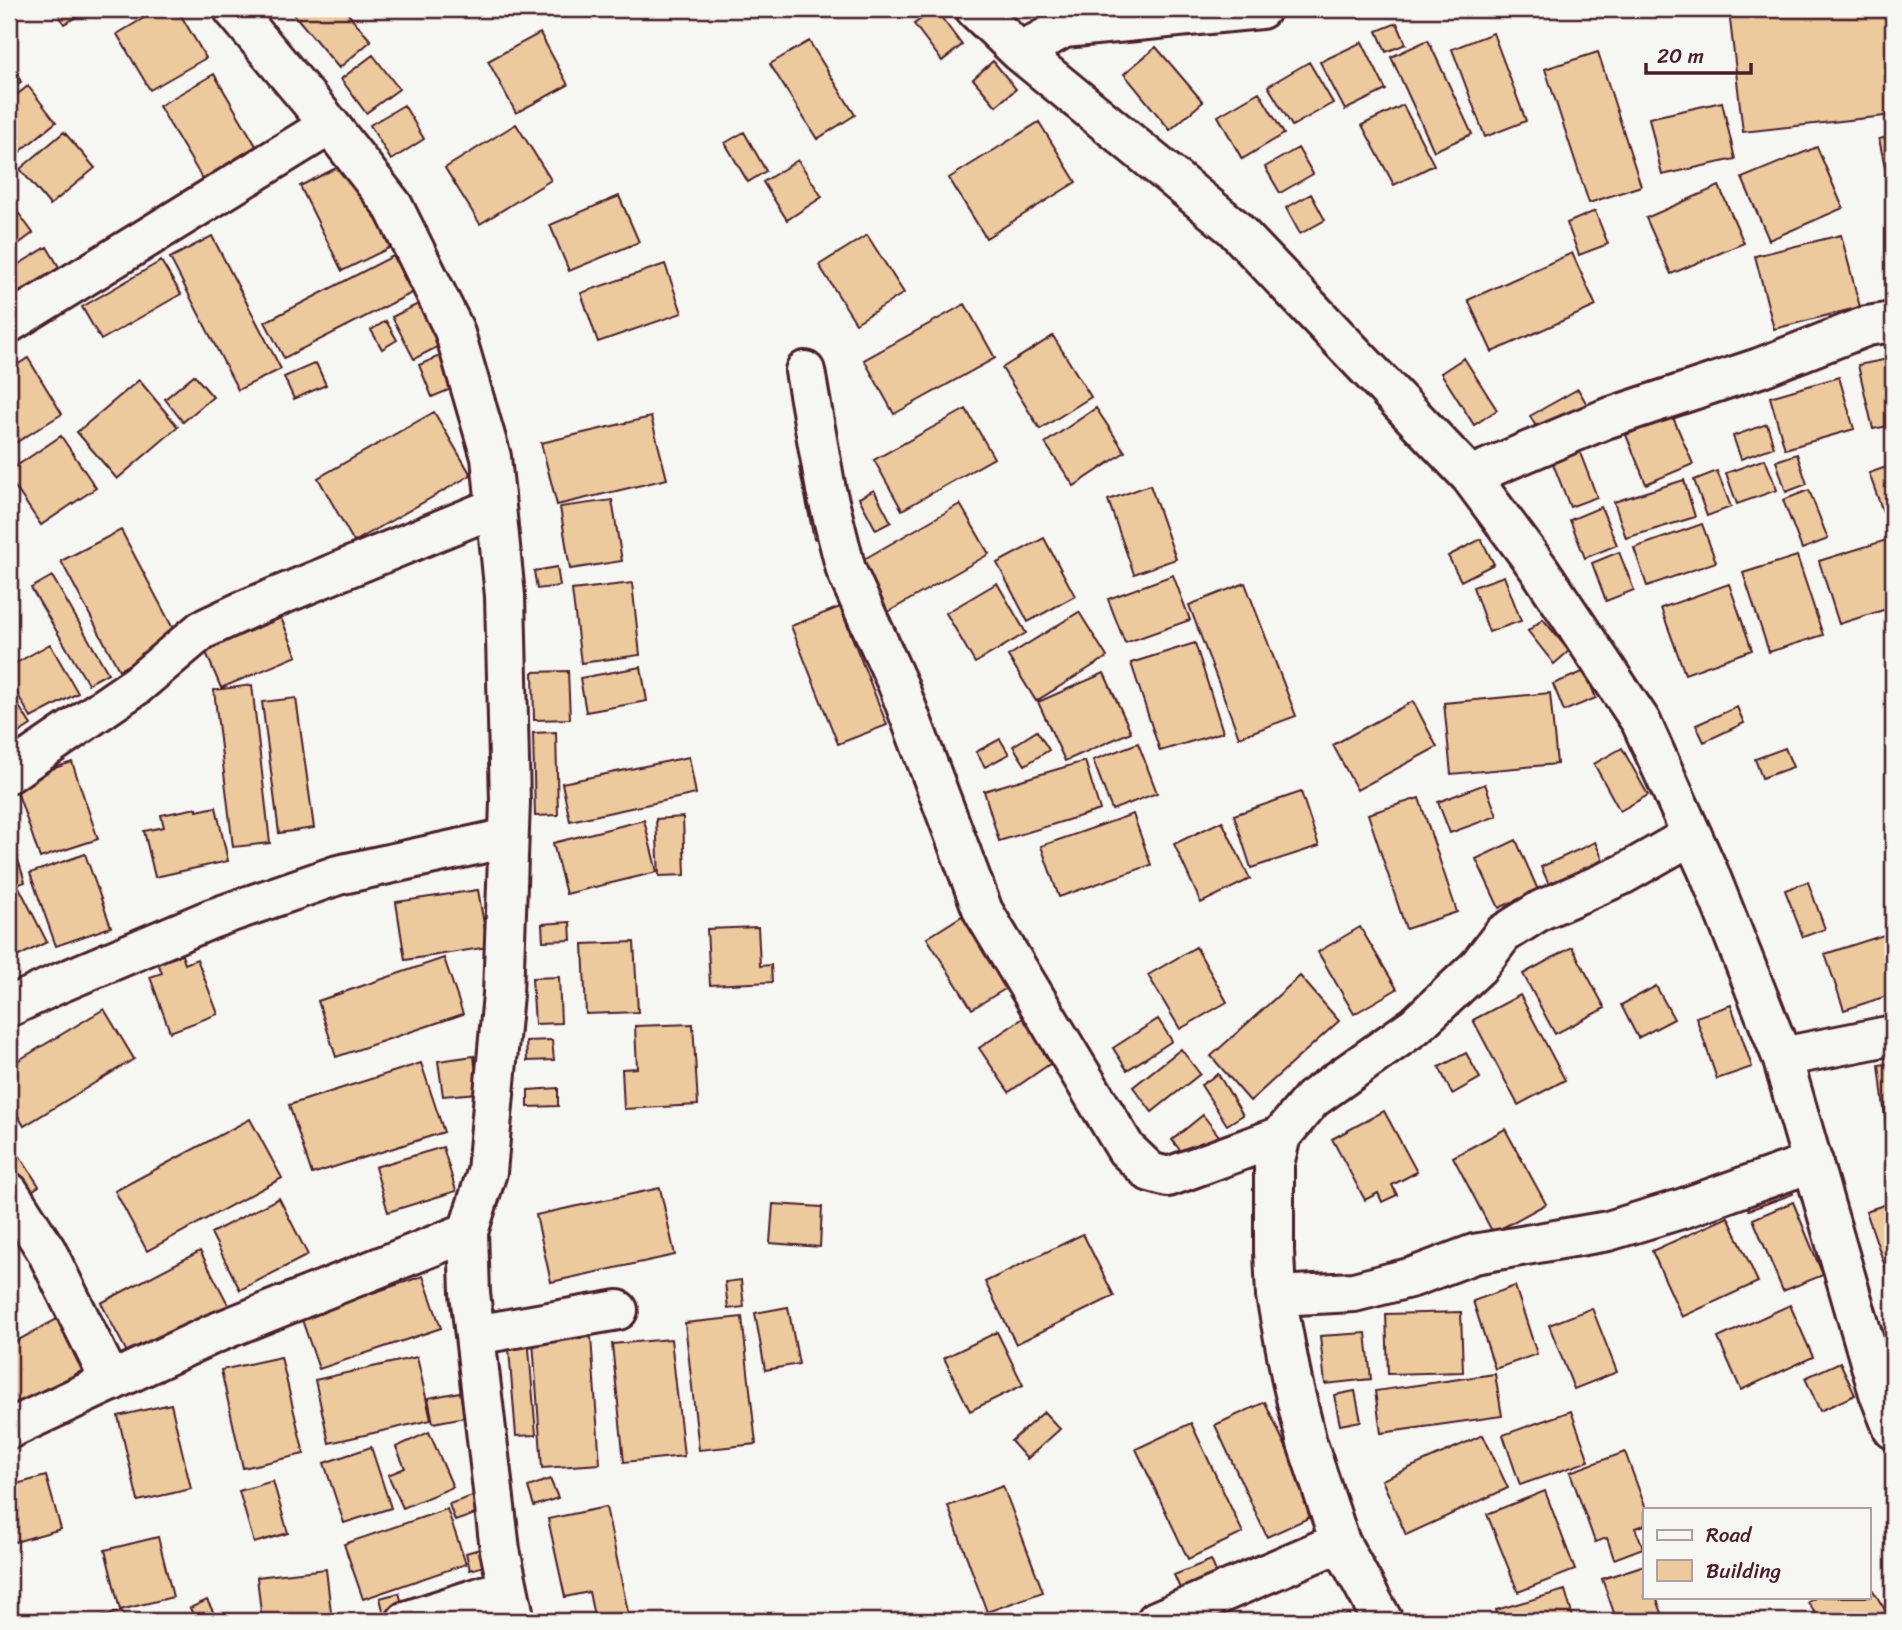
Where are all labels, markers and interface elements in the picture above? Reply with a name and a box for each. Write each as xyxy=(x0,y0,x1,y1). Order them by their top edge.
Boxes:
scale bar xyxy=(1646,32,1752,76)
text: 20 m xyxy=(1657,37,1704,75)
legend xyxy=(1643,1508,1870,1598)
text: Road xyxy=(1706,1516,1753,1554)
text: Building xyxy=(1706,1552,1782,1590)

